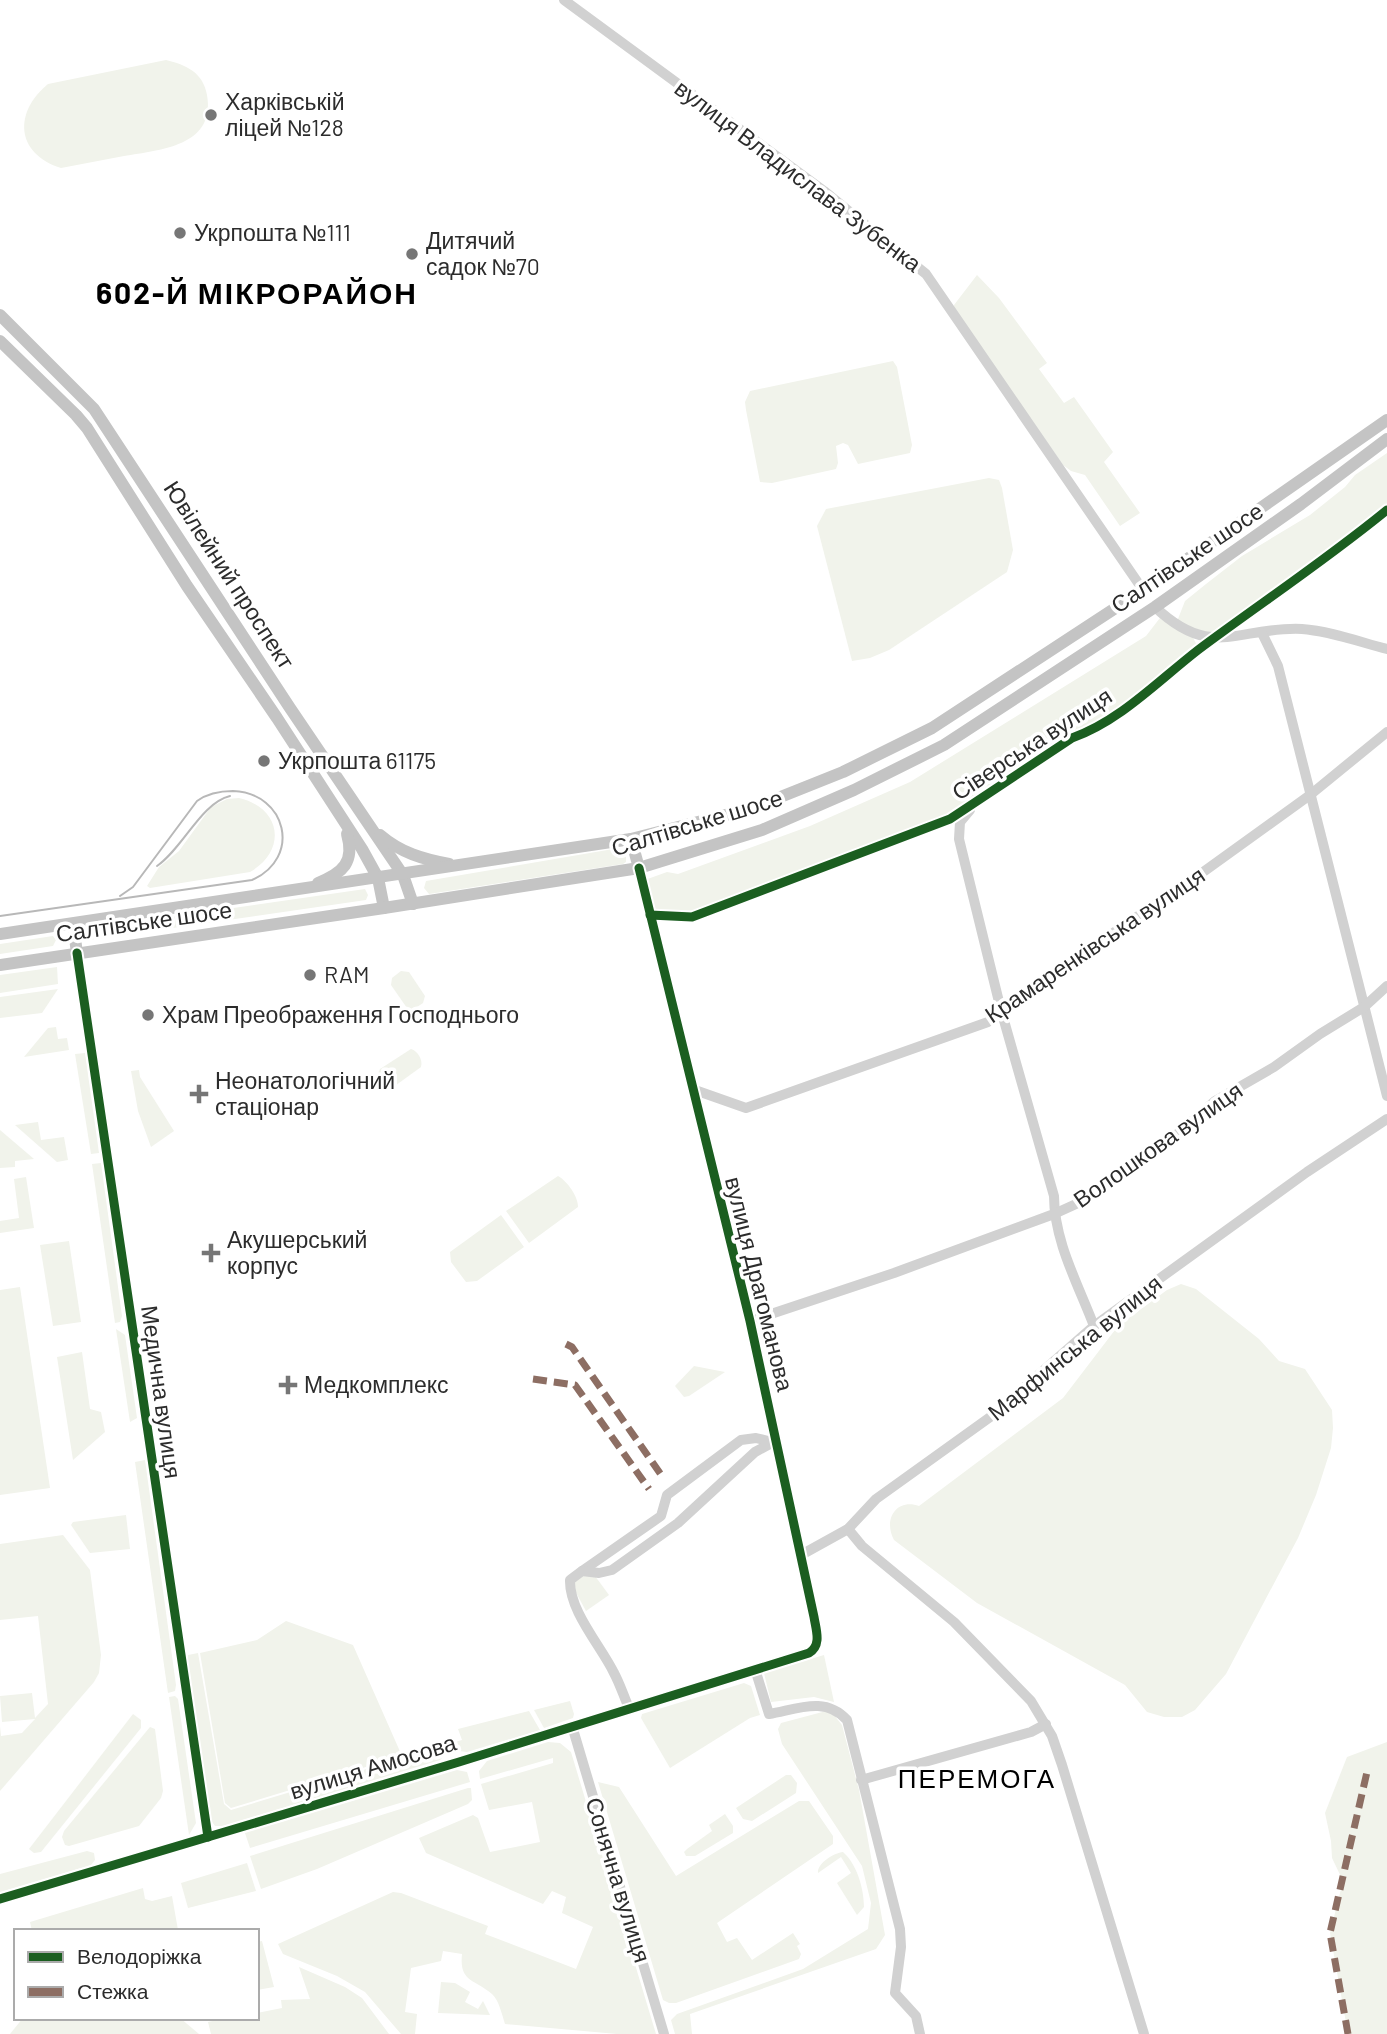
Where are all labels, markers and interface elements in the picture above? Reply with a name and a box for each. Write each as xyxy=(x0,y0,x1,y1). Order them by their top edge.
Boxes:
street label: вулиця Владислава Зубенка xyxy=(670,73,928,277)
place label: Харківській ліцей №128 xyxy=(225,87,345,141)
marker: Харківській ліцей №128 xyxy=(203,107,219,123)
place label: Укрпошта №111 xyxy=(194,218,351,246)
marker: Укрпошта №111 xyxy=(172,225,188,241)
place label: Дитячий садок №70 xyxy=(426,226,540,280)
marker: Дитячий садок №70 xyxy=(404,246,420,262)
district label: 602-Й МІКРОРАЙОН xyxy=(96,274,418,310)
street label: Ювілейний проспект xyxy=(159,475,301,674)
street label: Салтівське шосе xyxy=(1105,496,1268,618)
street label: Сіверська вулиця xyxy=(946,681,1117,805)
place label: Укрпошта 61175 xyxy=(278,746,436,774)
marker: Укрпошта 61175 xyxy=(256,753,272,769)
street label: Салтівське шосе xyxy=(608,783,786,861)
street label: Крамаренківська вулиця xyxy=(979,860,1210,1028)
street label: Салтівське шосе xyxy=(54,895,234,947)
place label: RAM xyxy=(324,960,369,988)
marker: RAM xyxy=(302,967,318,983)
place label: Храм Преображення Господнього xyxy=(162,1000,519,1028)
marker: Храм Преображення Господнього xyxy=(140,1007,156,1023)
place label: Неонатологічний стаціонар xyxy=(215,1066,395,1120)
street label: Волошкова вулиця xyxy=(1068,1075,1247,1213)
marker: Неонатологічний стаціонар xyxy=(189,1084,209,1104)
street label: вулиця Драгоманова xyxy=(720,1174,800,1394)
place label: Акушерський корпус xyxy=(227,1225,367,1279)
marker: Акушерський корпус xyxy=(201,1243,221,1263)
street label: Марфинська вулиця xyxy=(982,1269,1167,1426)
street label: Медична вулиця xyxy=(136,1303,188,1480)
place label: Медкомплекс xyxy=(304,1370,449,1398)
marker: Медкомплекс xyxy=(278,1375,298,1395)
street label: вулиця Амосова xyxy=(286,1727,459,1805)
district label: ПЕРЕМОГА xyxy=(898,1762,1056,1793)
street label: Сонячна вулиця xyxy=(581,1794,657,1966)
legend xyxy=(14,1929,259,2020)
text: Велодоріжка xyxy=(77,1943,202,1968)
text: Стежка xyxy=(77,1978,149,2003)

